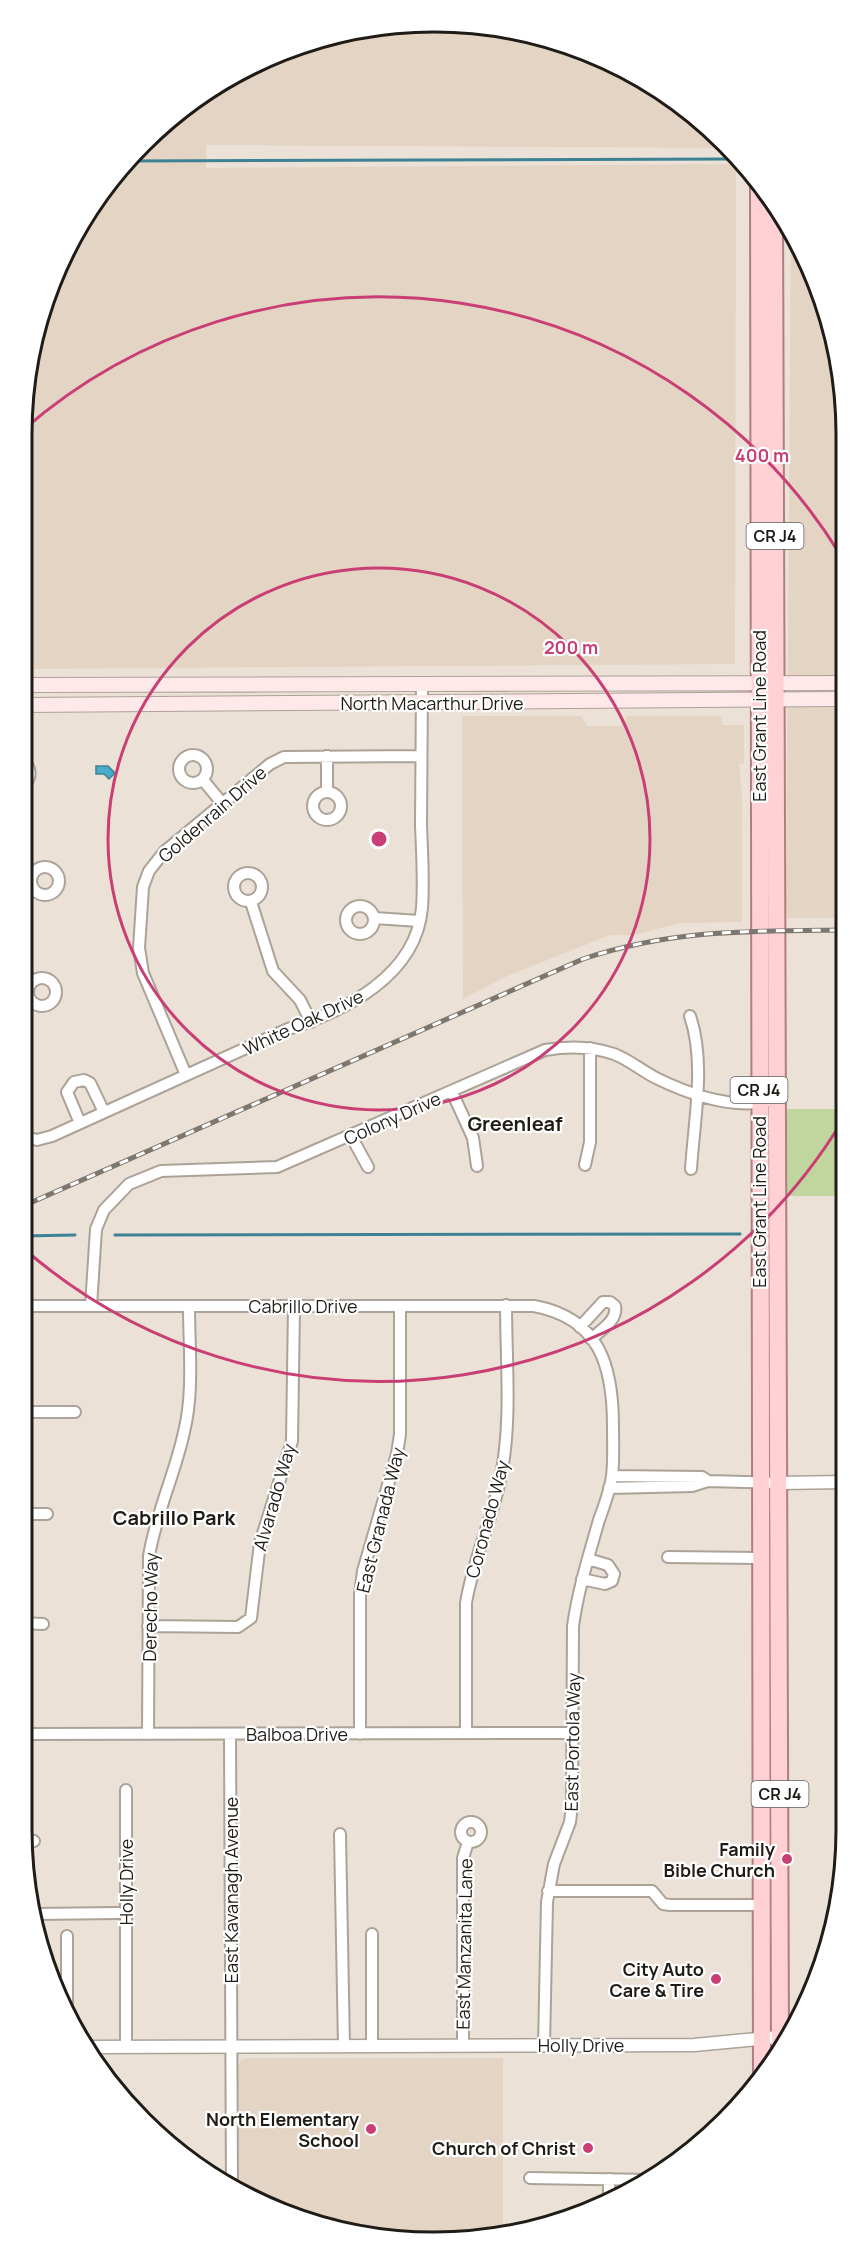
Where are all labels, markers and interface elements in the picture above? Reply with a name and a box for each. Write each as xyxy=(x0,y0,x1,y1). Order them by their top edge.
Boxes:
text: 400 m xyxy=(735,443,789,467)
road number: CR J4 xyxy=(746,523,804,549)
street label: East Grant Line Road xyxy=(747,630,771,802)
text: 200 m xyxy=(544,635,598,659)
street label: North Macarthur Drive xyxy=(340,691,524,715)
street label: Goldenrain Drive xyxy=(153,760,271,868)
centre of rings xyxy=(369,829,389,849)
street label: White Oak Drive xyxy=(239,984,367,1060)
road number: CR J4 xyxy=(730,1077,788,1103)
street label: Colony Drive xyxy=(340,1086,444,1150)
district label: Greenleaf xyxy=(467,1110,563,1137)
street label: East Grant Line Road xyxy=(747,1116,771,1288)
street label: Cabrillo Drive xyxy=(249,1294,357,1318)
street label: Alvarado Way xyxy=(247,1440,301,1553)
street label: East Granada Way xyxy=(350,1444,410,1595)
street label: Coronado Way xyxy=(460,1457,514,1581)
district label: Cabrillo Park xyxy=(113,1504,237,1531)
street label: Derecho Way xyxy=(137,1552,163,1662)
street label: East Portola Way xyxy=(559,1672,585,1812)
street label: Balboa Drive xyxy=(246,1722,348,1746)
road number: CR J4 xyxy=(752,1781,808,1807)
street label: East Kavanagh Avenue xyxy=(219,1797,243,1983)
place label: Family Bible Church xyxy=(664,1837,775,1882)
street label: Holly Drive xyxy=(114,1839,138,1925)
marker: Family Bible Church xyxy=(780,1852,794,1866)
street label: East Manzanita Lane xyxy=(451,1858,477,2030)
place label: City Auto Care & Tire xyxy=(609,1957,704,2002)
marker: City Auto Care & Tire xyxy=(709,1972,723,1986)
street label: Holly Drive xyxy=(538,2033,624,2057)
place label: North Elementary School xyxy=(206,2107,359,2152)
marker: North Elementary School xyxy=(364,2122,378,2136)
place label: Church of Christ xyxy=(432,2136,576,2160)
marker: Church of Christ xyxy=(581,2141,595,2155)

